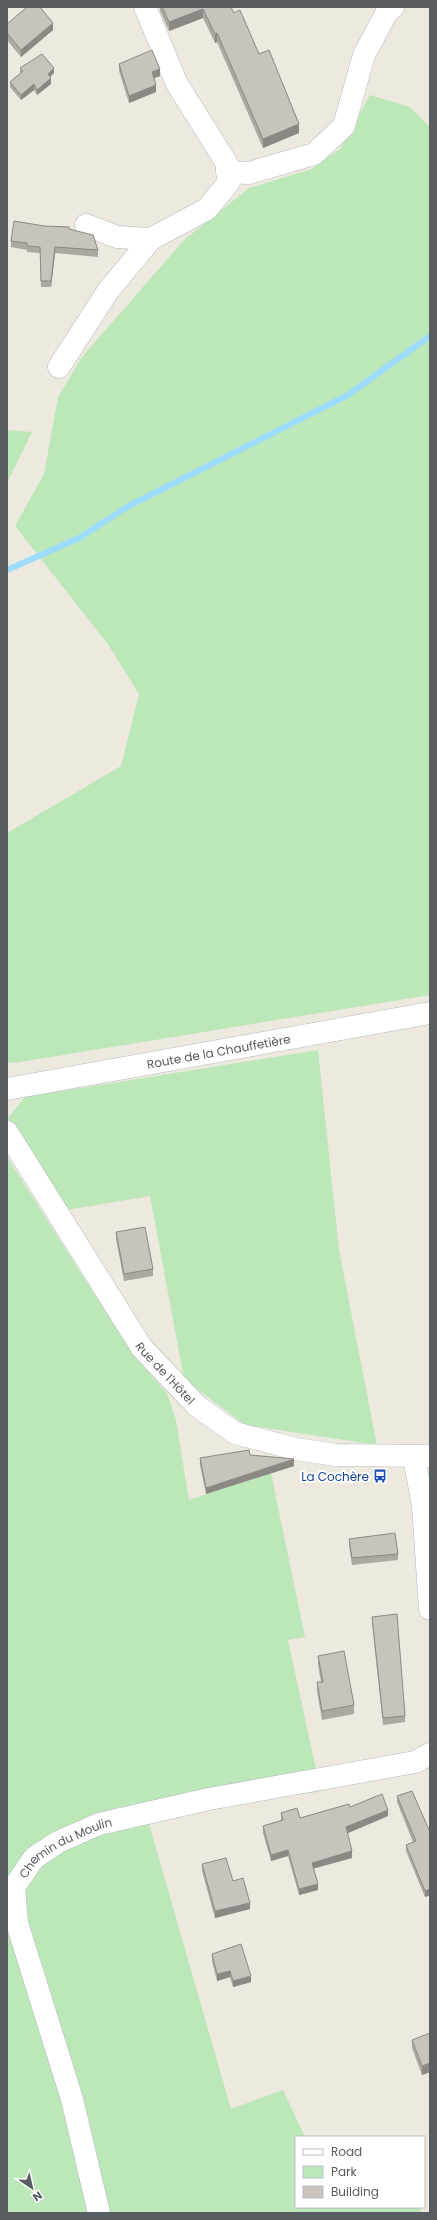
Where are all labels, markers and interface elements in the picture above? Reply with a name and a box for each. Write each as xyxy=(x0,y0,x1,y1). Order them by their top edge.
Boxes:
street label: Route de la Chauffetière xyxy=(145,1030,292,1072)
street label: Rue de l'Hôtel xyxy=(132,1339,199,1408)
place label: La Cochère xyxy=(301,1468,369,1485)
bus stop icon: La Cochère xyxy=(372,1468,388,1484)
street label: Chemin du Moulin xyxy=(14,1813,114,1881)
legend xyxy=(295,2136,425,2208)
text: Road xyxy=(331,2143,362,2160)
text: Park xyxy=(331,2163,358,2180)
north arrow xyxy=(12,2168,52,2208)
text: Building xyxy=(331,2183,379,2200)
text: N xyxy=(30,2187,45,2205)

